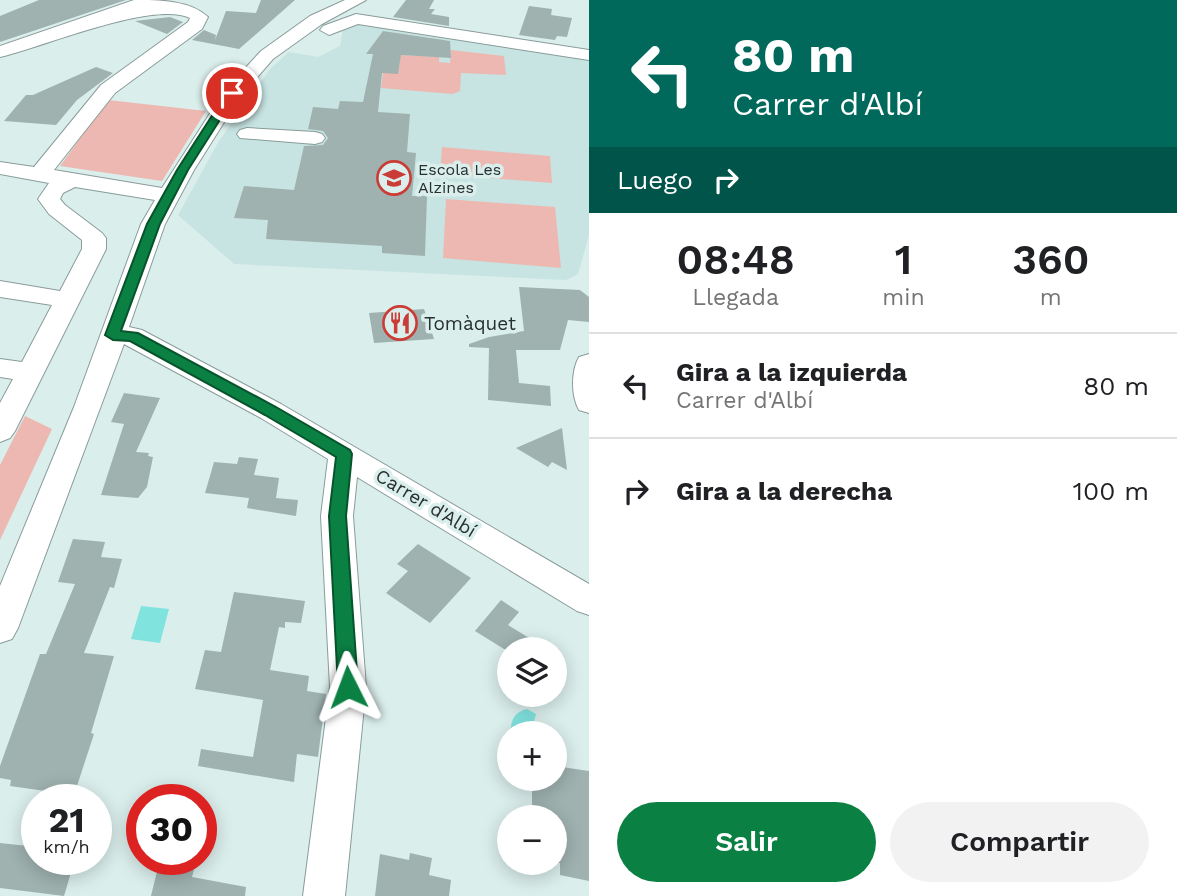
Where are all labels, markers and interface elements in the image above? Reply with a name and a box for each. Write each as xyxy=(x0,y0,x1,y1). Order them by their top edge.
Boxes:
text: 80 m xyxy=(732,26,854,84)
icon: left xyxy=(617,28,708,119)
pin xyxy=(202,63,262,123)
icon: arrive xyxy=(213,74,251,112)
text: Carrer d'Albí xyxy=(732,85,923,123)
school or university icon: Escola Les Alzines xyxy=(375,159,413,197)
place label: Escola Les Alzines xyxy=(418,160,501,197)
icon: right xyxy=(707,161,745,199)
text: Luego xyxy=(617,165,693,195)
text: 08:48 xyxy=(677,235,795,284)
text: 1 xyxy=(895,235,912,284)
text: 360 xyxy=(1012,235,1089,284)
text: Llegada xyxy=(692,284,779,311)
text: min xyxy=(882,284,925,311)
text: m xyxy=(1040,284,1062,311)
restaurant icon: Tomàquet xyxy=(381,304,419,342)
place label: Tomàquet xyxy=(424,312,516,335)
text: Gira a la izquierda xyxy=(676,357,907,387)
icon: left xyxy=(617,367,655,405)
text: 80 m xyxy=(1083,371,1149,401)
text: Carrer d'Albí xyxy=(676,387,813,414)
street label: Carrer d'Albí xyxy=(371,464,481,542)
icon: right xyxy=(617,472,655,510)
text: Gira a la derecha xyxy=(676,476,892,506)
text: 100 m xyxy=(1073,476,1149,506)
map controls xyxy=(497,637,567,875)
button: layers xyxy=(497,637,567,707)
position arrow xyxy=(311,650,385,724)
button: + xyxy=(497,721,567,791)
speed limit sign: 30 xyxy=(126,784,217,875)
text: 21 xyxy=(49,799,84,841)
button: Salir xyxy=(617,802,876,882)
button: Compartir xyxy=(890,802,1149,882)
button: − xyxy=(497,805,567,875)
text: km/h xyxy=(43,836,90,857)

